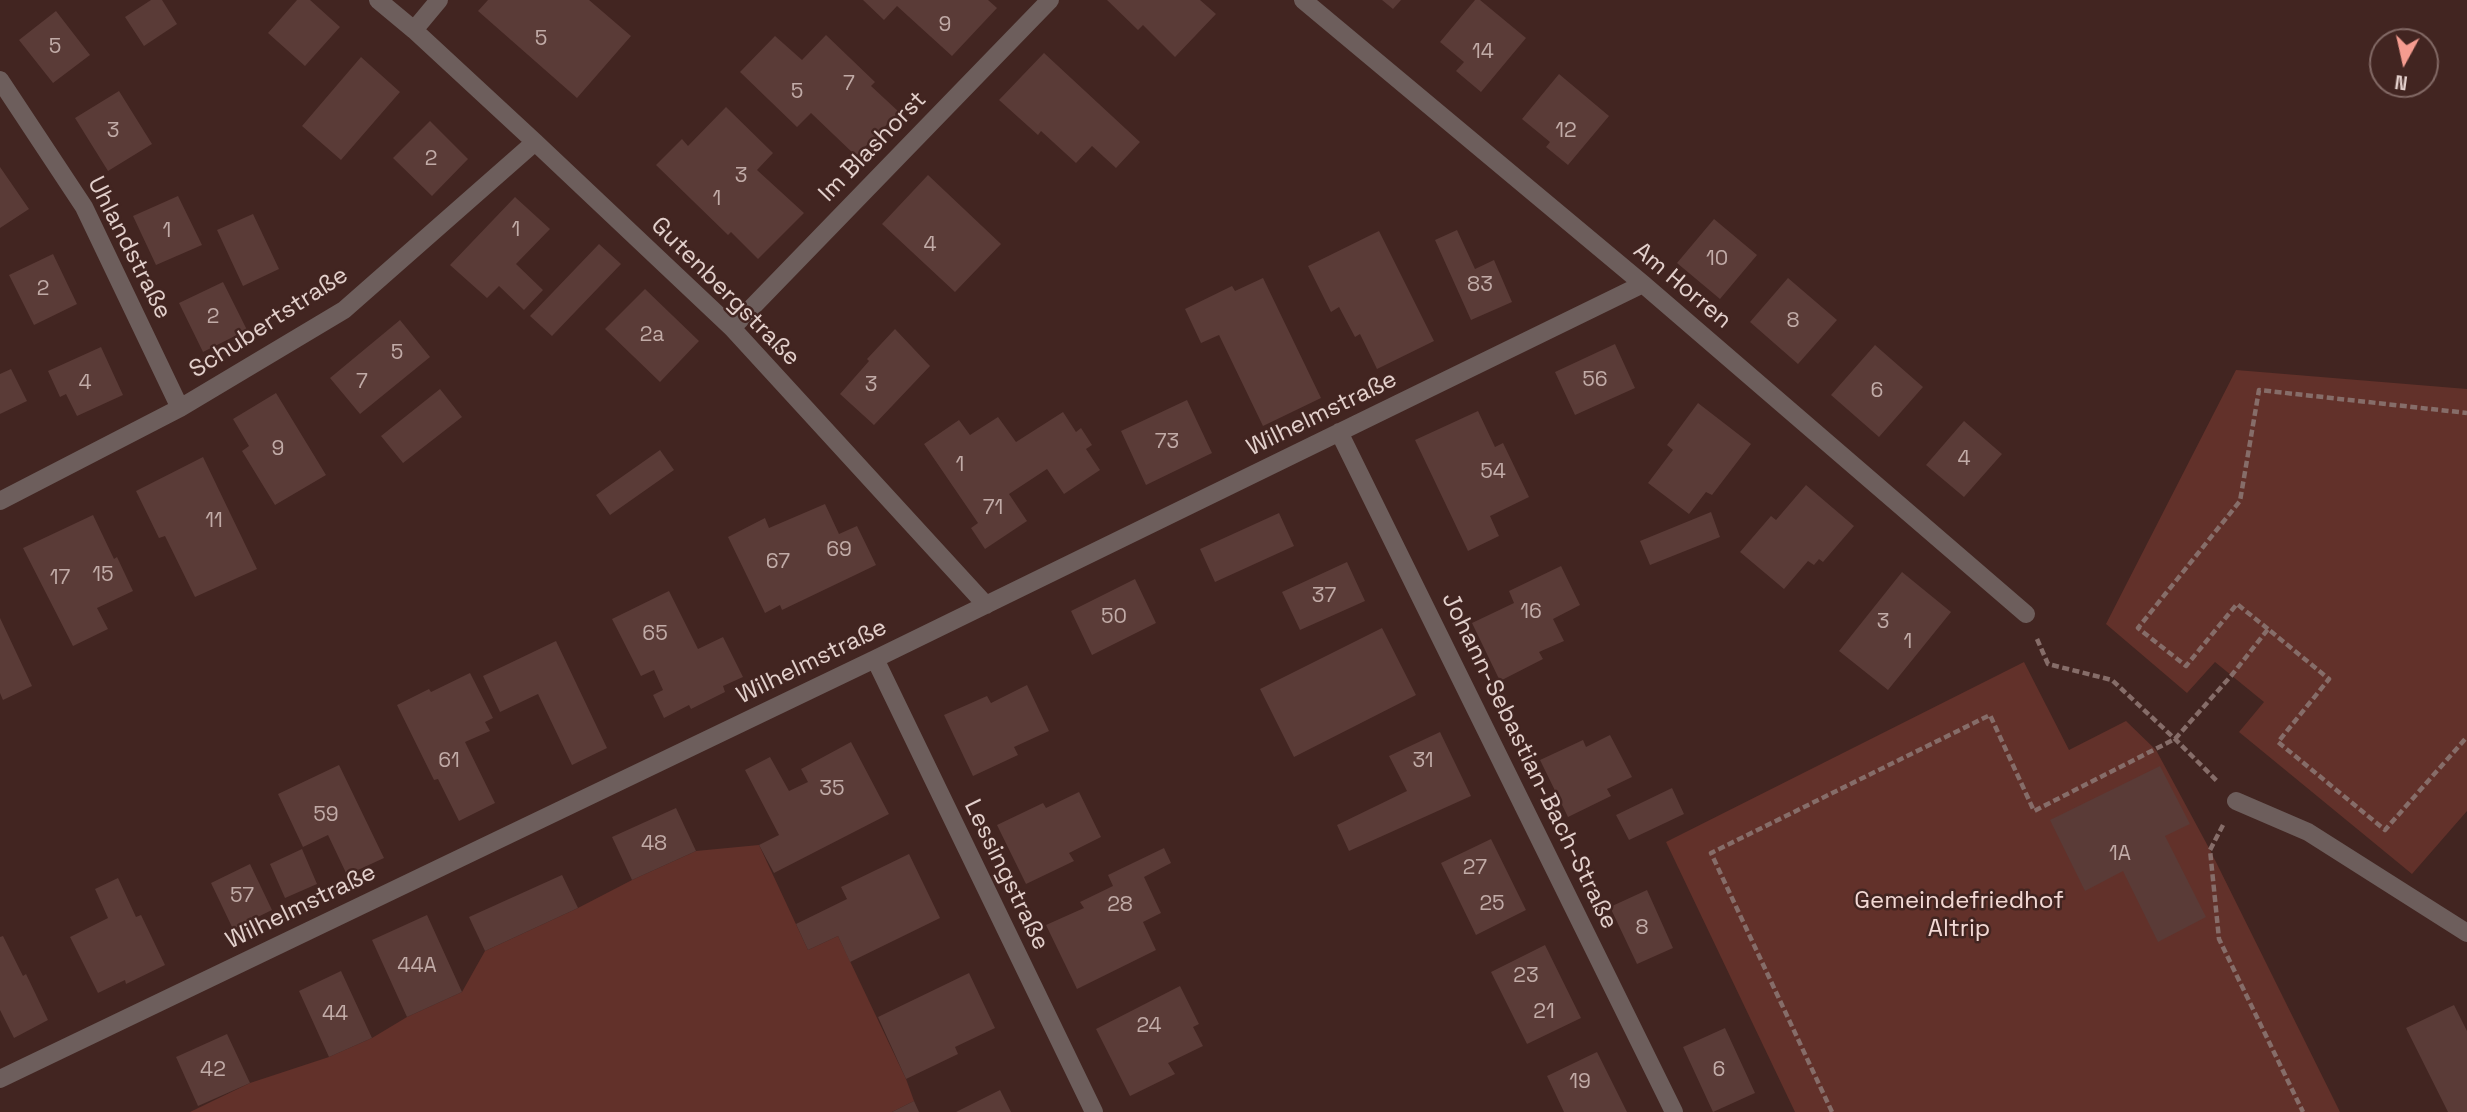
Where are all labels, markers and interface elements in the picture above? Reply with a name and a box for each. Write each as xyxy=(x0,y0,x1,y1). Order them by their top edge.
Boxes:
house number: 9 xyxy=(939,12,951,38)
house number: 5 xyxy=(535,26,547,52)
north arrow xyxy=(2369,28,2439,98)
house number: 5 xyxy=(49,34,61,60)
house number: 14 xyxy=(1472,39,1494,65)
text: N xyxy=(2393,69,2409,96)
house number: 7 xyxy=(843,71,855,97)
house number: 5 xyxy=(791,79,803,105)
street label: Im Blashorst xyxy=(813,86,933,208)
house number: 3 xyxy=(107,118,119,144)
house number: 12 xyxy=(1555,118,1577,144)
house number: 2 xyxy=(425,146,437,172)
house number: 3 xyxy=(735,163,747,189)
street label: Uhlandstraße xyxy=(81,172,177,324)
house number: 1 xyxy=(713,186,721,212)
street label: Gutenbergstraße xyxy=(645,212,805,372)
house number: 1 xyxy=(512,217,520,243)
house number: 1 xyxy=(163,218,171,244)
house number: 4 xyxy=(923,232,937,258)
street label: Am Horren xyxy=(1627,237,1737,335)
house number: 10 xyxy=(1706,246,1728,272)
street label: Schubertstraße xyxy=(184,261,354,385)
house number: 83 xyxy=(1467,272,1493,298)
house number: 2 xyxy=(37,276,49,302)
house number: 2 xyxy=(207,304,219,330)
house number: 8 xyxy=(1786,308,1800,334)
house number: 2a xyxy=(640,322,664,348)
house number: 5 xyxy=(391,340,403,366)
street label: Wilhelmstraße xyxy=(1242,365,1402,463)
house number: 56 xyxy=(1582,367,1608,393)
house number: 7 xyxy=(356,369,368,395)
house number: 4 xyxy=(78,370,92,396)
house number: 3 xyxy=(865,372,877,398)
house number: 6 xyxy=(1871,378,1883,404)
house number: 73 xyxy=(1155,429,1179,455)
house number: 9 xyxy=(272,436,284,462)
house number: 4 xyxy=(1957,446,1971,472)
house number: 1 xyxy=(956,452,964,478)
house number: 54 xyxy=(1480,459,1506,485)
house number: 71 xyxy=(983,495,1003,521)
house number: 11 xyxy=(205,508,223,534)
house number: 69 xyxy=(826,537,852,563)
house number: 67 xyxy=(766,549,790,575)
house number: 15 xyxy=(92,562,114,588)
house number: 17 xyxy=(50,565,70,591)
house number: 37 xyxy=(1312,583,1336,609)
street label: Johann-Sebastian-Bach-Straße xyxy=(1435,588,1623,934)
house number: 16 xyxy=(1520,599,1542,625)
house number: 50 xyxy=(1101,604,1127,630)
house number: 3 xyxy=(1877,609,1889,635)
street label: Wilhelmstraße xyxy=(732,613,892,711)
house number: 65 xyxy=(642,621,668,647)
house number: 1 xyxy=(1904,629,1912,655)
house number: 61 xyxy=(438,748,460,774)
house number: 31 xyxy=(1412,748,1434,774)
house number: 35 xyxy=(819,776,845,802)
street label: Lessingstraße xyxy=(957,795,1055,955)
house number: 59 xyxy=(313,802,339,828)
house number: 48 xyxy=(641,831,667,857)
house number: 1A xyxy=(2109,841,2131,867)
house number: 27 xyxy=(1463,855,1487,881)
street label: Wilhelmstraße xyxy=(221,858,381,956)
house number: 57 xyxy=(230,883,254,909)
park label: Gemeindefriedhof Altrip xyxy=(1854,887,2064,943)
house number: 25 xyxy=(1479,891,1505,917)
house number: 28 xyxy=(1107,892,1133,918)
house number: 8 xyxy=(1635,915,1649,941)
house number: 44A xyxy=(397,953,437,979)
house number: 23 xyxy=(1513,963,1539,989)
house number: 21 xyxy=(1533,999,1555,1025)
house number: 44 xyxy=(322,1001,348,1027)
house number: 24 xyxy=(1136,1013,1162,1039)
house number: 42 xyxy=(200,1057,226,1083)
house number: 6 xyxy=(1713,1057,1725,1083)
house number: 19 xyxy=(1569,1069,1591,1095)

